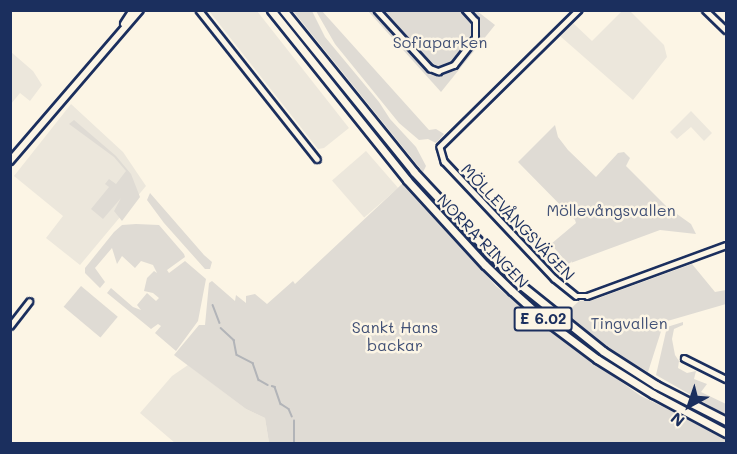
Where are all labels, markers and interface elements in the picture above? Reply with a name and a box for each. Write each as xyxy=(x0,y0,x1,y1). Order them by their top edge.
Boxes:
park label: Sofiaparken xyxy=(393,32,487,52)
street label: MÖLLEVÅNGSVÄGEN xyxy=(457,160,579,284)
street label: NORRA RINGEN xyxy=(433,190,533,292)
park label: Möllevångsvallen xyxy=(546,200,676,220)
road number: E 6.02 xyxy=(513,307,573,331)
park label: Tingvallen xyxy=(590,313,668,333)
park label: Sankt Hans backar xyxy=(352,317,438,355)
north arrow xyxy=(659,376,719,436)
text: N xyxy=(666,408,689,432)

